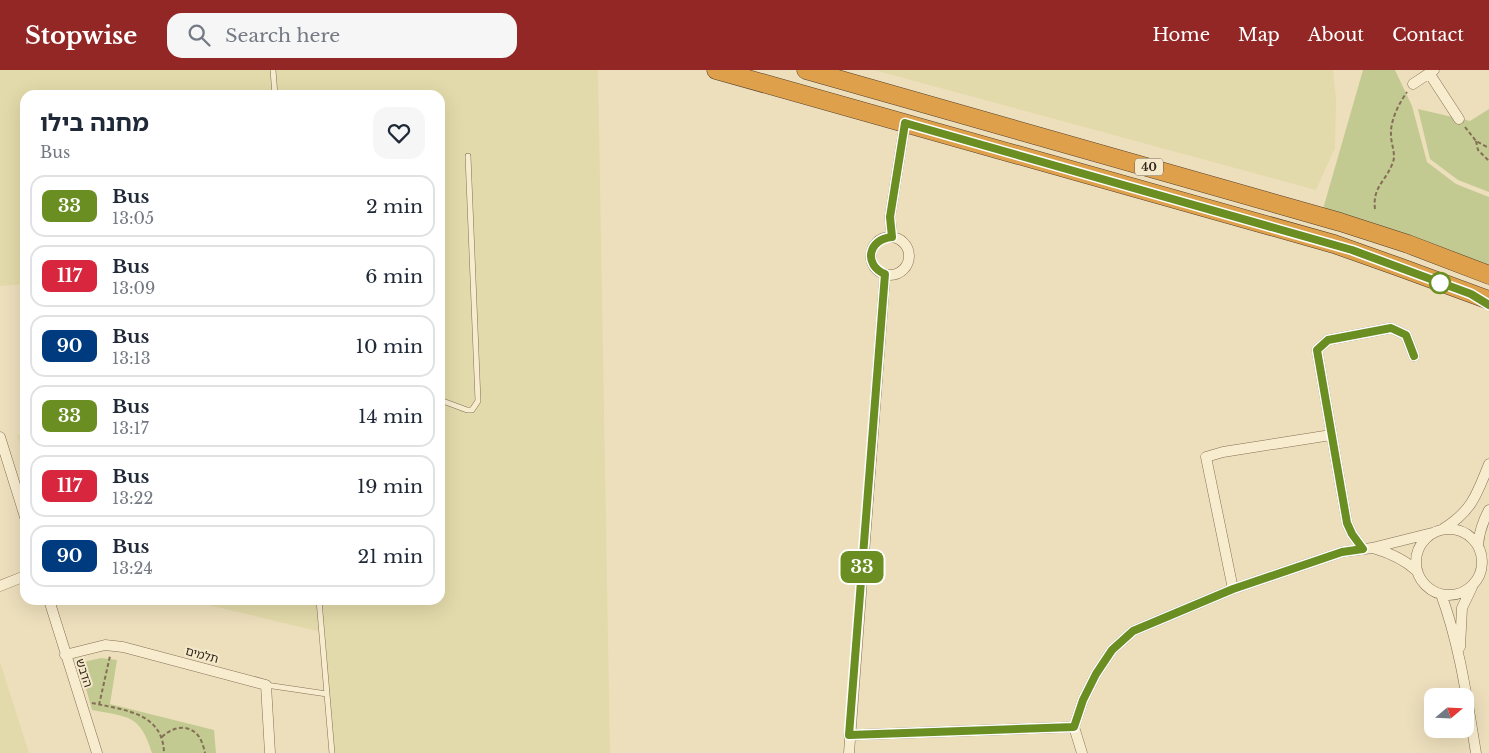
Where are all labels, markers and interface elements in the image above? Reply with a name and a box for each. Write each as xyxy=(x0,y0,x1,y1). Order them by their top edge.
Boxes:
search box xyxy=(167,13,517,58)
text: Stopwise xyxy=(25,21,137,50)
icon: search xyxy=(185,21,213,49)
text: Search here xyxy=(225,24,340,47)
text: Home xyxy=(1152,24,1210,46)
text: Map xyxy=(1238,24,1280,46)
text: About xyxy=(1308,24,1364,46)
text: Contact xyxy=(1392,24,1464,46)
button: heart xyxy=(373,107,425,159)
text: מחנה בילו xyxy=(40,108,149,137)
text: Bus xyxy=(40,142,70,162)
road number: 40 xyxy=(1135,158,1163,175)
text: Bus xyxy=(112,185,149,208)
text: 33 xyxy=(58,195,81,217)
text: 2 min xyxy=(366,195,423,218)
text: 13:05 xyxy=(112,208,154,228)
text: Bus xyxy=(112,255,149,278)
text: 117 xyxy=(57,265,82,287)
text: 6 min xyxy=(365,265,423,288)
unlabelled marker xyxy=(1429,272,1451,294)
text: 13:09 xyxy=(112,278,155,298)
text: Bus xyxy=(112,325,149,348)
text: 90 xyxy=(57,335,82,357)
text: 10 min xyxy=(356,335,423,358)
text: 13:13 xyxy=(112,348,151,368)
text: Bus xyxy=(112,395,149,418)
text: 33 xyxy=(58,405,81,427)
text: 14 min xyxy=(358,405,423,428)
text: 13:17 xyxy=(112,418,149,438)
text: Bus xyxy=(112,465,149,488)
text: 117 xyxy=(57,475,82,497)
text: 19 min xyxy=(357,475,423,498)
text: 13:22 xyxy=(112,488,153,508)
text: Bus xyxy=(112,535,149,558)
text: 90 xyxy=(57,545,82,567)
text: 21 min xyxy=(357,545,423,568)
line badge: 33 xyxy=(840,551,884,583)
text: 33 xyxy=(851,556,873,578)
text: 13:24 xyxy=(112,558,153,578)
street label: תלמים xyxy=(184,643,220,666)
street label: הדבש xyxy=(73,657,96,689)
north arrow xyxy=(1424,688,1474,738)
map controls xyxy=(1424,688,1474,738)

